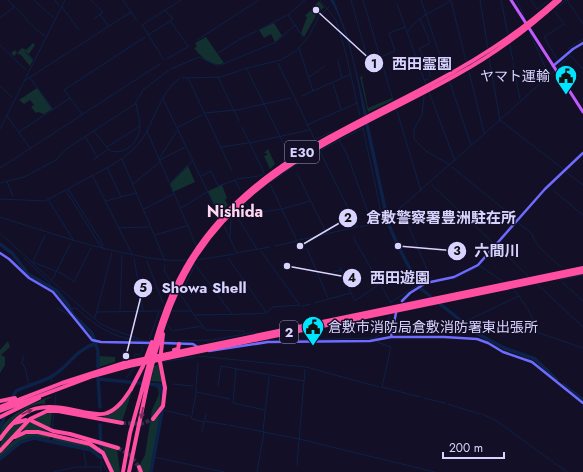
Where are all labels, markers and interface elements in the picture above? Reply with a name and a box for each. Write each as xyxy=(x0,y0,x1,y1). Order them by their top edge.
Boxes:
callout: 西田霊園 xyxy=(364,50,460,77)
text: 西田霊園 xyxy=(392,53,452,75)
text: 1 xyxy=(371,55,377,73)
public building icon: ヤマト運輸 xyxy=(553,63,579,96)
place label: ヤマト運輸 xyxy=(480,66,550,86)
road number: E30 xyxy=(285,141,319,163)
district label: Nishida xyxy=(207,200,263,223)
callout: 倉敷警察署豊洲駐在所 xyxy=(338,205,524,232)
text: 倉敷警察署豊洲駐在所 xyxy=(366,207,516,229)
text: 2 xyxy=(344,209,352,227)
callout: 六間川 xyxy=(447,237,528,264)
text: 六間川 xyxy=(474,240,520,262)
text: 3 xyxy=(453,242,461,260)
callout: 西田遊園 xyxy=(342,265,438,292)
text: 西田遊園 xyxy=(370,267,430,289)
text: 4 xyxy=(348,269,356,287)
callout: Showa Shell xyxy=(133,275,254,302)
text: Showa Shell xyxy=(161,277,247,299)
text: 5 xyxy=(139,279,147,297)
public building icon: 倉敷市消防局倉敷消防署東出張所 xyxy=(300,314,326,347)
place label: 倉敷市消防局倉敷消防署東出張所 xyxy=(328,317,538,337)
road number: 2 xyxy=(280,321,298,343)
one-way arrow xyxy=(138,407,144,419)
one-way arrow xyxy=(21,409,33,415)
scale bar xyxy=(443,434,504,460)
text: 200 m xyxy=(449,439,483,457)

